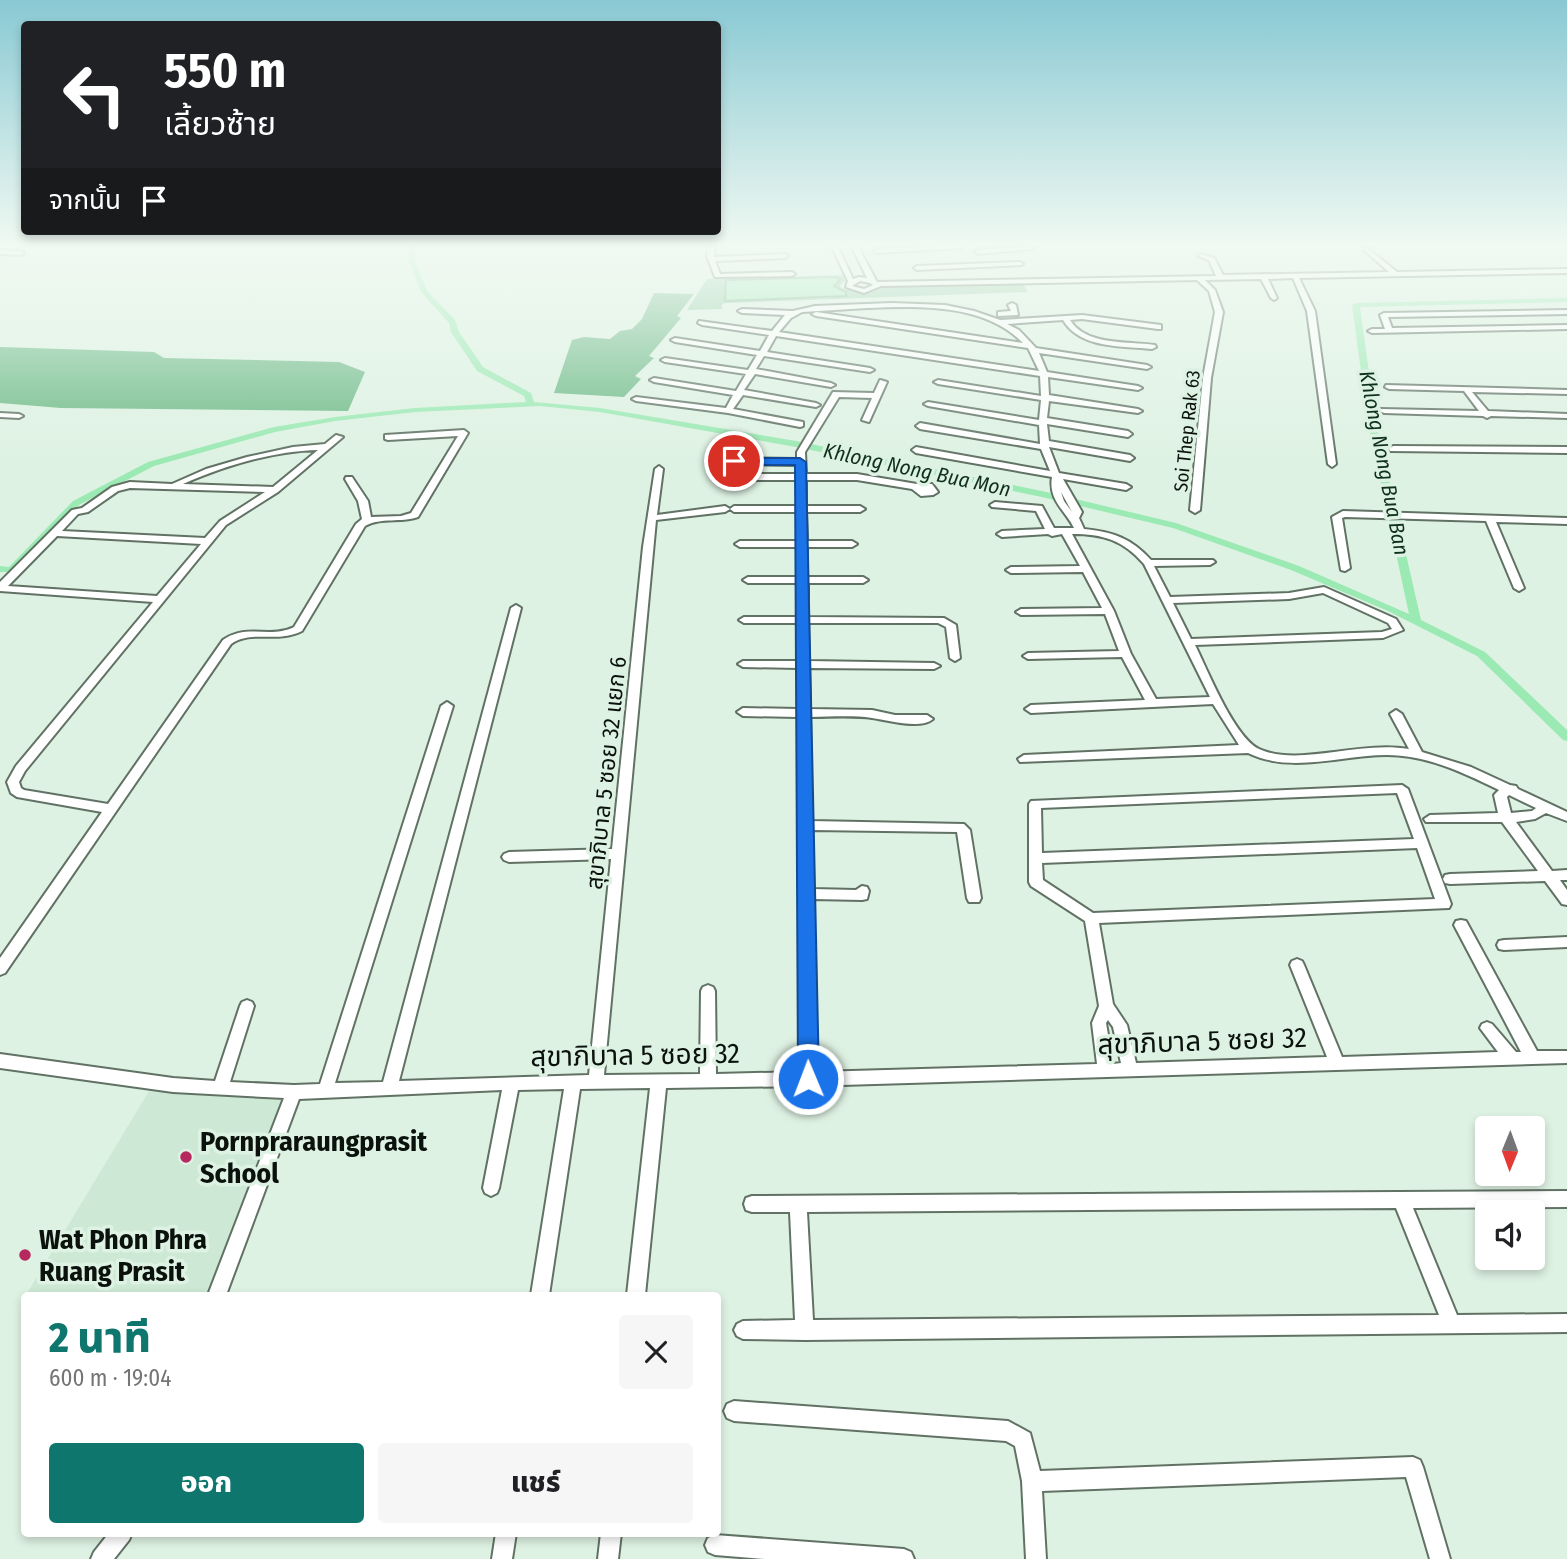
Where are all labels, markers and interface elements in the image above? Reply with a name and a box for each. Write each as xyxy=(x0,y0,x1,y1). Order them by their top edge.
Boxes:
text: 550 m xyxy=(164,41,286,100)
icon: left xyxy=(49,49,140,140)
text: เลี้ยวซ้าย xyxy=(164,105,276,143)
icon: arrive xyxy=(135,182,173,220)
text: จากนั้น xyxy=(49,185,121,216)
street label: Soi Thep Rak 63 xyxy=(1169,369,1205,493)
water label: Khlong Nong Bua Ban xyxy=(1353,369,1415,557)
pin xyxy=(704,431,764,491)
water label: Khlong Nong Bua Mon xyxy=(821,437,1013,503)
icon: arrive xyxy=(715,442,753,480)
street label: สุขาภิบาล 5 ซอย 32 แยก 6 xyxy=(580,655,632,891)
street label: สุขาภิบาล 5 ซอย 32 xyxy=(1097,1021,1307,1061)
street label: สุขาภิบาล 5 ซอย 32 xyxy=(530,1037,740,1073)
position arrow xyxy=(771,1042,845,1116)
north arrow xyxy=(1475,1116,1545,1186)
map controls xyxy=(1475,1116,1545,1270)
place label: Pornpraraungprasit School xyxy=(200,1125,428,1190)
marker: Pornpraraungprasit School xyxy=(178,1149,194,1165)
button: sound xyxy=(1475,1200,1545,1270)
place label: Wat Phon Phra Ruang Prasit xyxy=(39,1223,207,1288)
marker: Wat Phon Phra Ruang Prasit xyxy=(17,1247,33,1263)
text: 2 นาที xyxy=(49,1313,151,1363)
button: close xyxy=(619,1315,693,1389)
text: 600 m · 19:04 xyxy=(49,1364,171,1392)
button: ออก xyxy=(49,1443,364,1523)
button: แชร์ xyxy=(378,1443,693,1523)

